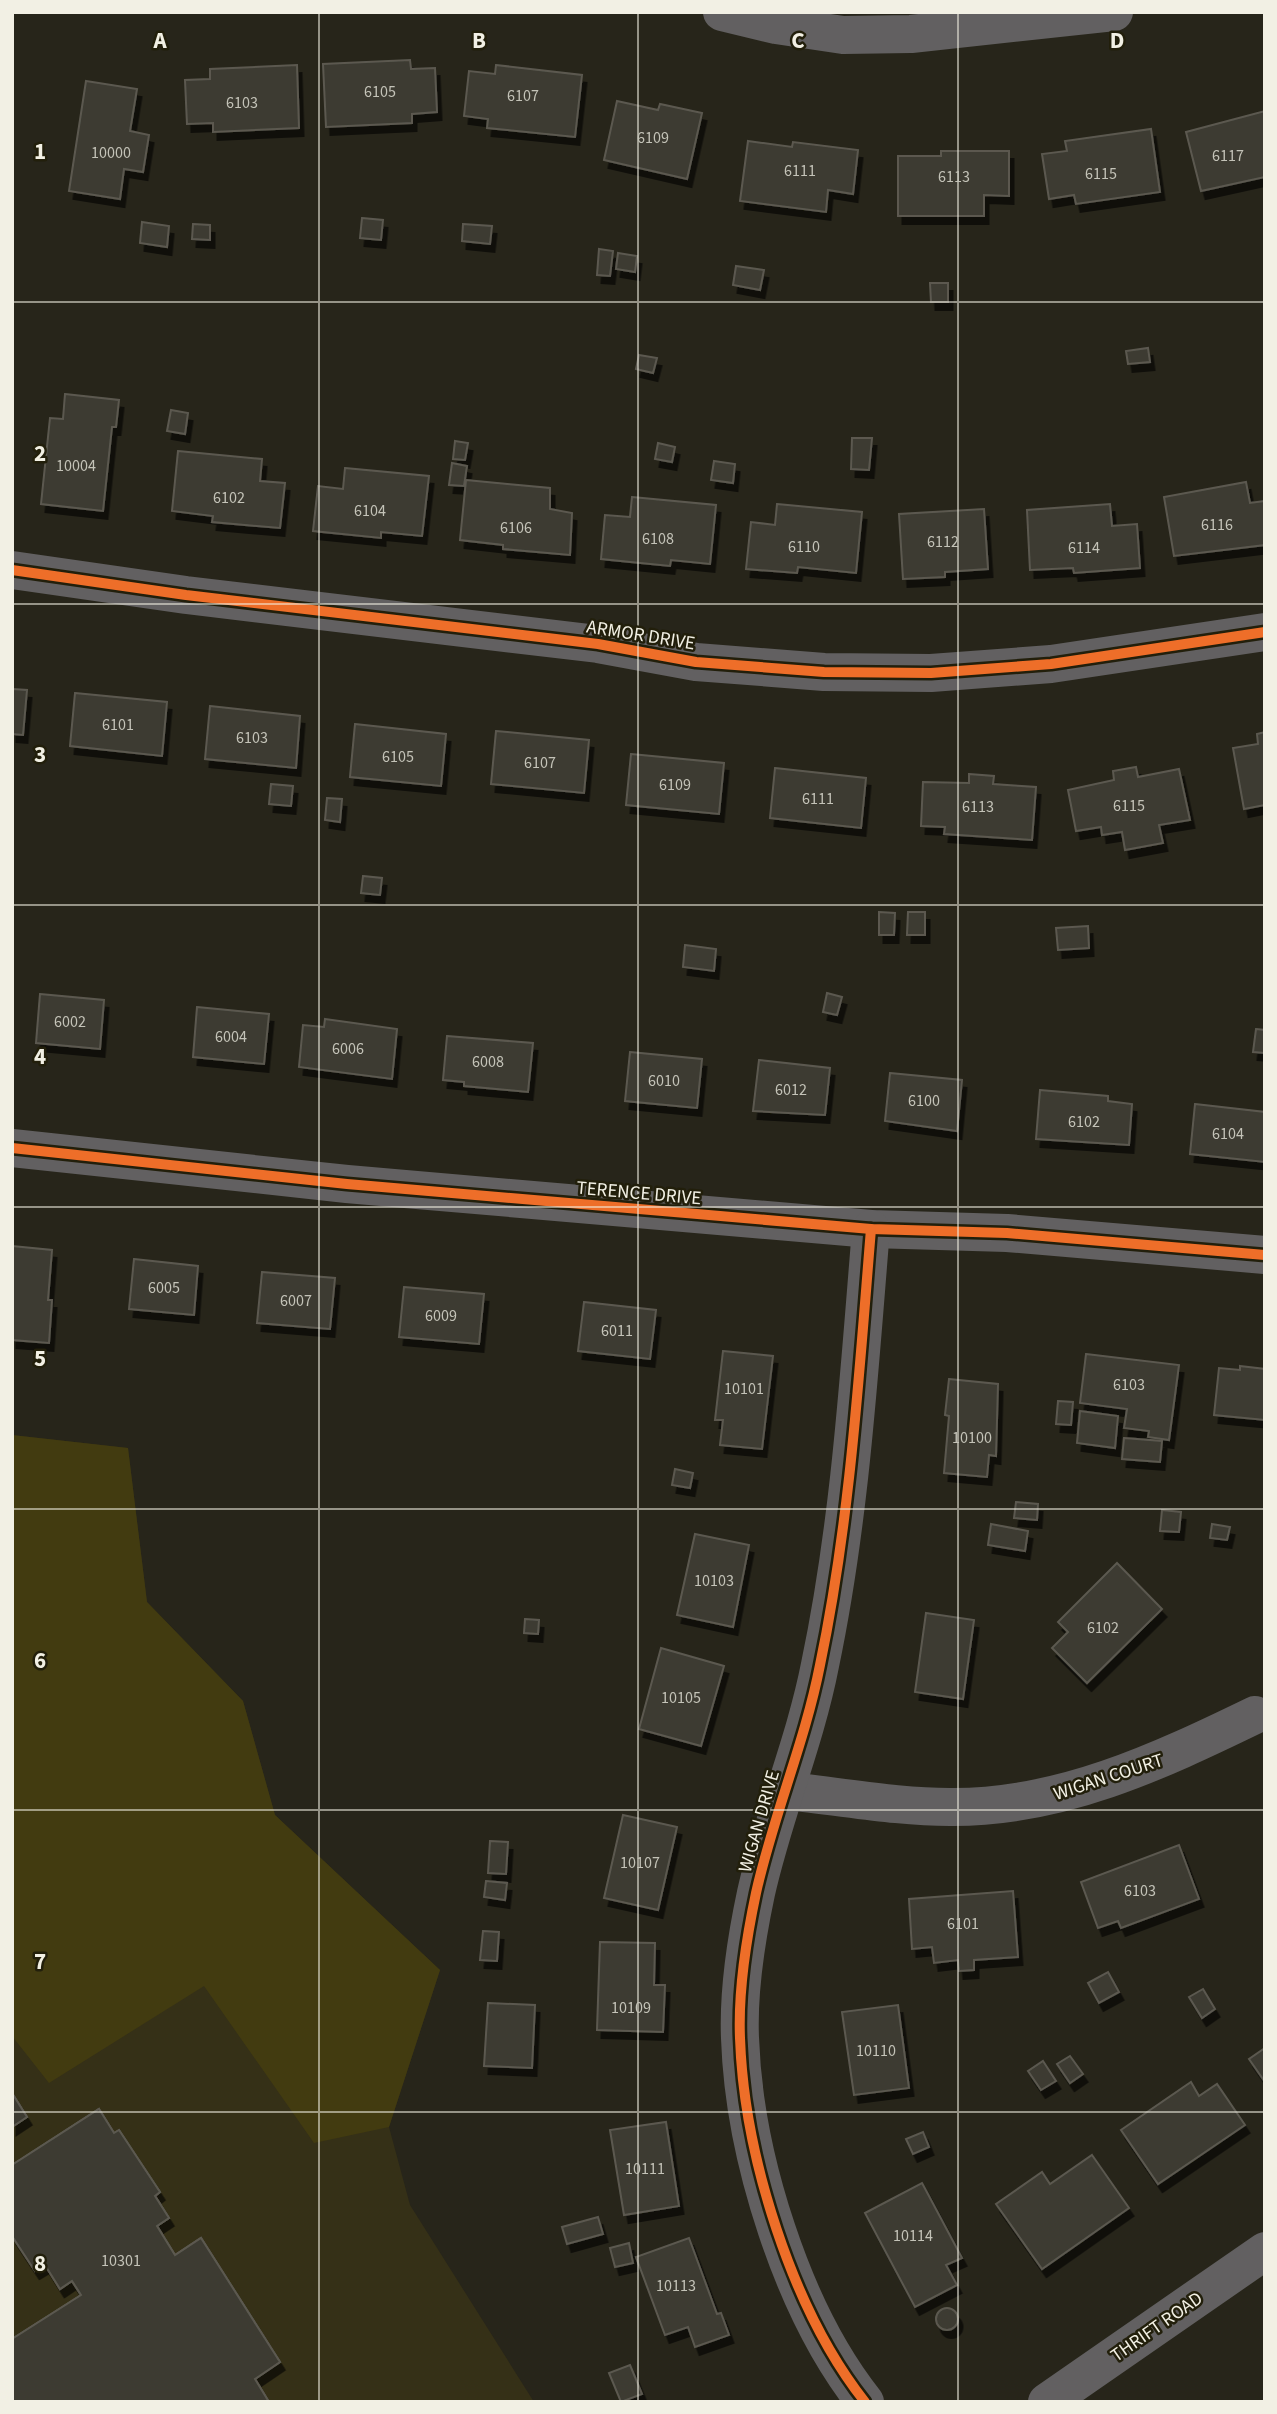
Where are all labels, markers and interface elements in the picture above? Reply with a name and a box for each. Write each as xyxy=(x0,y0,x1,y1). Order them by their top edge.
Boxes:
text: A xyxy=(152,24,167,57)
text: B xyxy=(472,24,486,57)
text: C xyxy=(791,24,805,57)
text: D xyxy=(1110,24,1124,57)
house number: 6105 xyxy=(364,81,396,103)
house number: 6107 xyxy=(507,85,539,107)
house number: 6103 xyxy=(226,92,258,114)
house number: 6109 xyxy=(637,127,669,149)
text: 1 xyxy=(34,135,46,168)
house number: 10000 xyxy=(91,142,131,164)
house number: 6117 xyxy=(1212,145,1244,167)
house number: 6111 xyxy=(784,160,816,182)
house number: 6115 xyxy=(1085,163,1117,185)
house number: 6113 xyxy=(938,166,970,188)
text: 2 xyxy=(34,437,46,470)
house number: 10004 xyxy=(56,455,96,477)
house number: 6102 xyxy=(213,487,245,509)
house number: 6104 xyxy=(354,500,386,522)
house number: 6116 xyxy=(1201,514,1233,536)
house number: 6106 xyxy=(500,517,532,539)
house number: 6108 xyxy=(642,528,674,550)
house number: 6112 xyxy=(927,531,959,553)
house number: 6110 xyxy=(788,536,820,558)
house number: 6114 xyxy=(1068,537,1100,559)
street label: ARMOR DRIVE xyxy=(585,614,697,657)
house number: 6101 xyxy=(102,714,134,736)
house number: 6103 xyxy=(236,727,268,749)
text: 3 xyxy=(34,738,46,771)
house number: 6105 xyxy=(382,746,414,768)
house number: 6107 xyxy=(524,752,556,774)
house number: 6109 xyxy=(659,774,691,796)
house number: 6111 xyxy=(802,788,834,810)
house number: 6115 xyxy=(1113,795,1145,817)
house number: 6113 xyxy=(962,796,994,818)
house number: 6002 xyxy=(54,1011,86,1033)
house number: 6004 xyxy=(215,1026,247,1048)
house number: 6006 xyxy=(332,1038,364,1060)
text: 4 xyxy=(34,1040,46,1073)
house number: 6008 xyxy=(472,1051,504,1073)
house number: 6010 xyxy=(648,1070,680,1092)
house number: 6012 xyxy=(775,1079,807,1101)
house number: 6100 xyxy=(908,1090,940,1112)
house number: 6102 xyxy=(1068,1111,1100,1133)
house number: 6104 xyxy=(1212,1123,1244,1145)
street label: TERENCE DRIVE xyxy=(575,1175,702,1212)
house number: 6005 xyxy=(148,1277,180,1299)
house number: 6007 xyxy=(280,1290,312,1312)
house number: 6009 xyxy=(425,1305,457,1327)
house number: 6011 xyxy=(601,1320,633,1342)
text: 5 xyxy=(34,1342,46,1375)
house number: 6103 xyxy=(1113,1374,1145,1396)
house number: 10101 xyxy=(724,1378,764,1400)
house number: 10100 xyxy=(952,1427,992,1449)
house number: 10103 xyxy=(694,1570,734,1592)
house number: 6102 xyxy=(1087,1617,1119,1639)
text: 6 xyxy=(34,1644,46,1677)
house number: 10105 xyxy=(661,1687,701,1709)
street label: WIGAN COURT xyxy=(1050,1747,1167,1808)
street label: WIGAN DRIVE xyxy=(732,1767,787,1876)
house number: 10107 xyxy=(620,1852,660,1874)
house number: 6103 xyxy=(1124,1880,1156,1902)
house number: 6101 xyxy=(947,1913,979,1935)
text: 7 xyxy=(34,1945,46,1978)
house number: 10109 xyxy=(611,1997,651,2019)
house number: 10110 xyxy=(856,2040,896,2062)
house number: 10111 xyxy=(625,2158,665,2180)
house number: 10114 xyxy=(893,2225,933,2247)
text: 8 xyxy=(34,2247,46,2280)
house number: 10301 xyxy=(101,2250,141,2272)
house number: 10113 xyxy=(656,2275,696,2297)
street label: THRIFT ROAD xyxy=(1105,2285,1208,2369)

